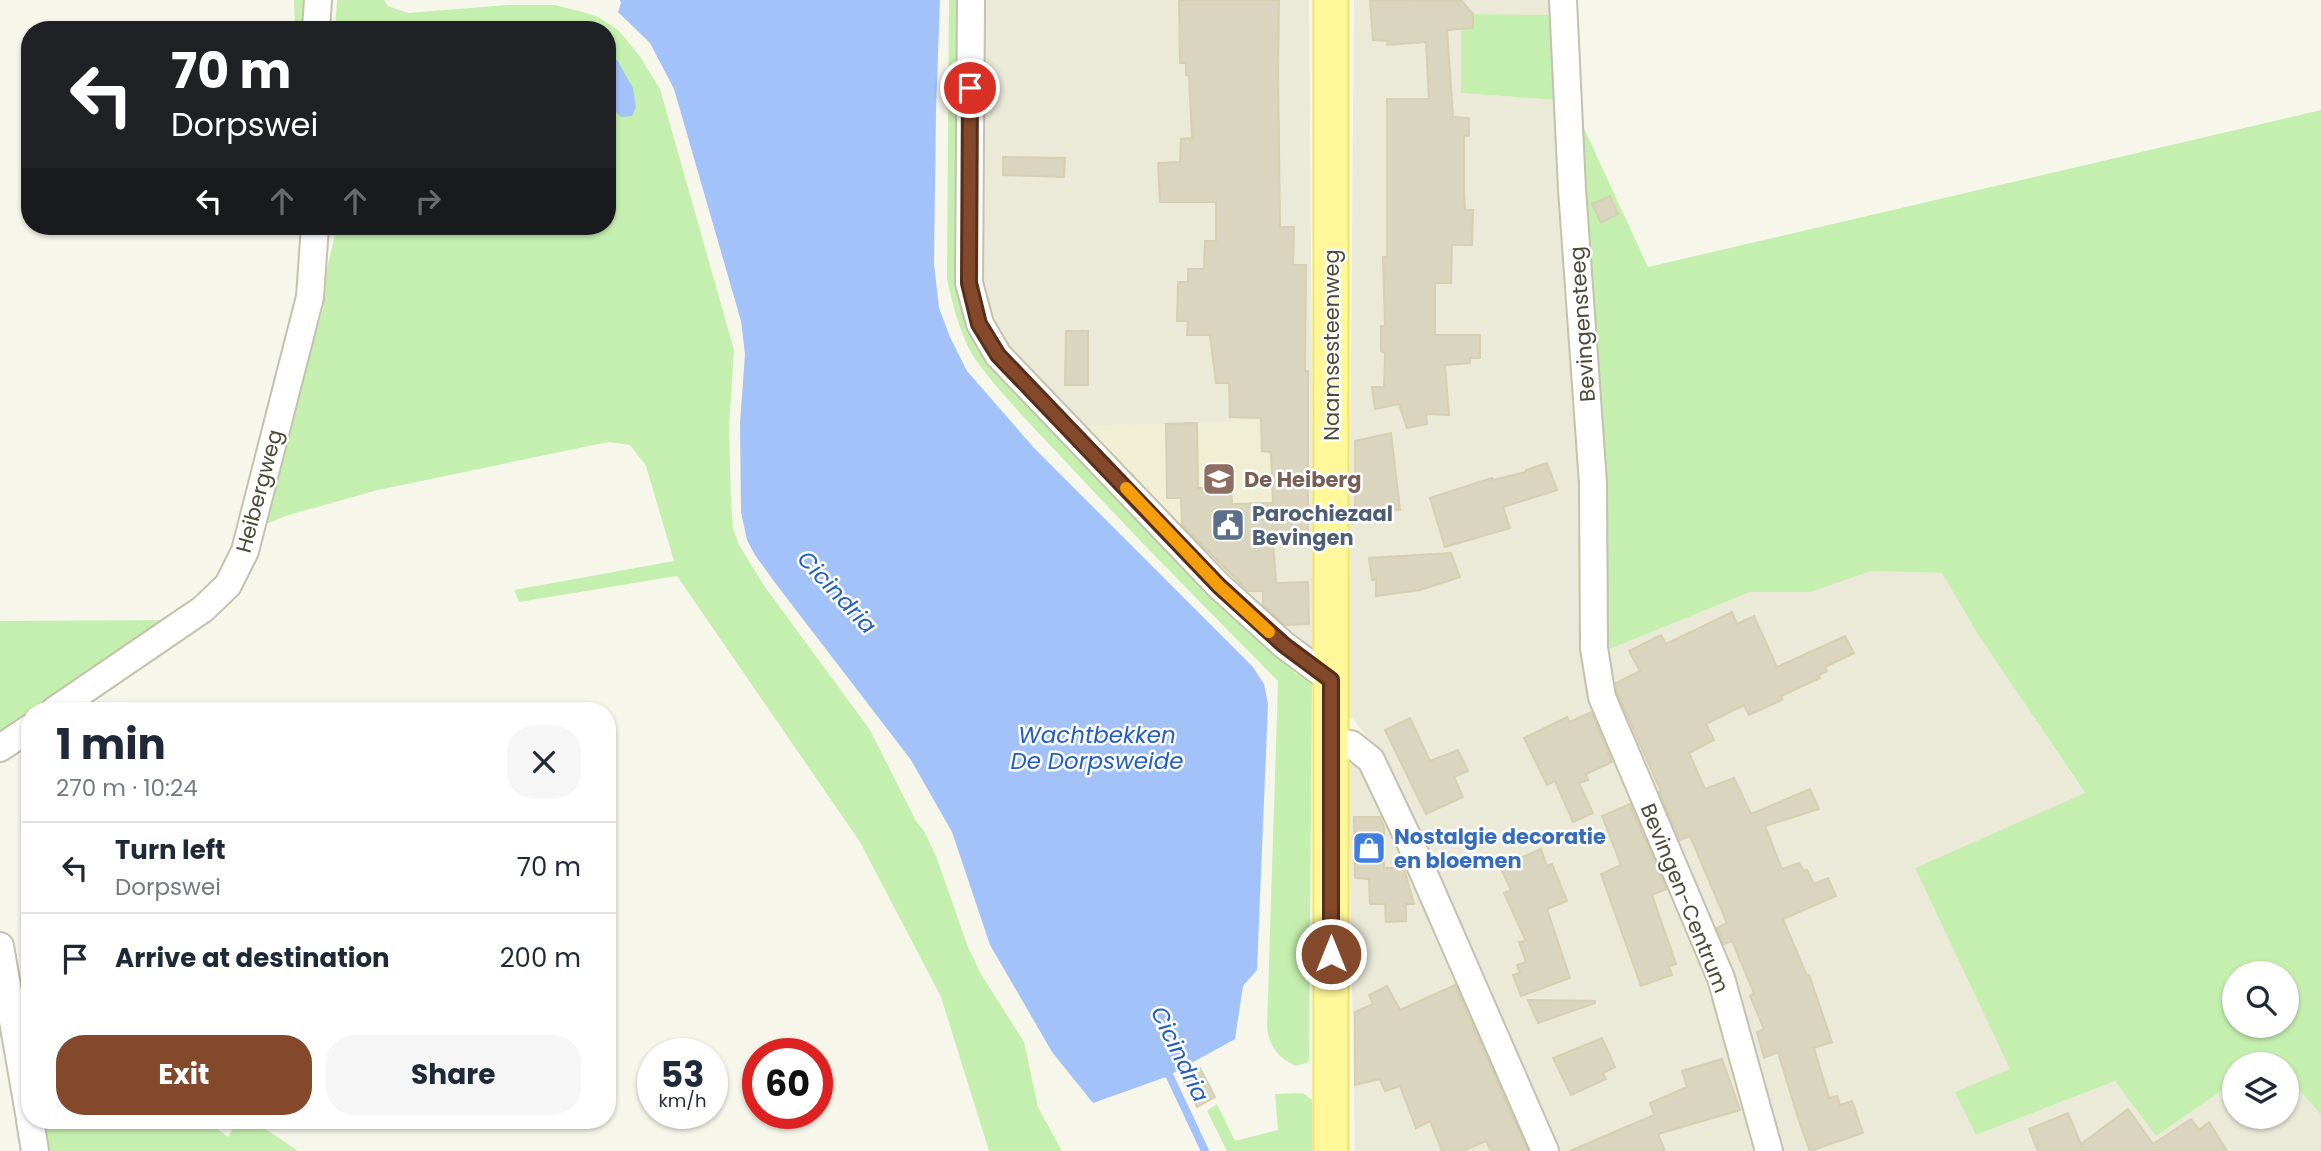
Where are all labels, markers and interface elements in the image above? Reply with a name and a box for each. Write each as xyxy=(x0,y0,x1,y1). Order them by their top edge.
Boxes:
text: 70 m xyxy=(171,37,291,105)
icon: left xyxy=(56,49,147,140)
pin xyxy=(940,58,1000,118)
icon: arrive xyxy=(951,69,989,107)
text: Dorpswei xyxy=(171,102,318,147)
icon: left xyxy=(190,182,228,220)
icon: ahead xyxy=(263,182,301,220)
icon: ahead xyxy=(336,182,374,220)
icon: right xyxy=(409,182,447,220)
street label: Bevingensteeg xyxy=(1562,245,1602,403)
street label: Naamsesteenweg xyxy=(1317,249,1346,441)
street label: Heibergweg xyxy=(229,426,289,556)
school or university icon: De Heiberg xyxy=(1200,460,1238,498)
place label: De Heiberg xyxy=(1244,465,1362,494)
place label: Parochiezaal Bevingen xyxy=(1252,499,1393,552)
public building icon: Parochiezaal Bevingen xyxy=(1209,506,1247,544)
water label: Cicindria xyxy=(790,543,884,641)
text: 1 min xyxy=(56,715,166,774)
water label: Wachtbekken De Dorpsweide xyxy=(1010,719,1184,777)
button: close xyxy=(507,725,581,799)
text: 270 m · 10:24 xyxy=(56,772,198,804)
street label: Bevingen-Centrum xyxy=(1634,799,1736,997)
place label: Nostalgie decoratie en bloemen xyxy=(1394,822,1606,875)
shop icon: Nostalgie decoratie en bloemen xyxy=(1350,829,1388,867)
text: Turn left xyxy=(115,832,226,868)
icon: left xyxy=(56,849,94,887)
text: 70 m xyxy=(517,849,581,885)
text: Dorpswei xyxy=(115,871,221,903)
position arrow xyxy=(1294,917,1368,991)
icon: arrive xyxy=(56,940,94,978)
text: Arrive at destination xyxy=(115,940,390,976)
text: 200 m xyxy=(500,940,581,976)
map controls xyxy=(2222,961,2299,1129)
button: search xyxy=(2222,961,2299,1038)
water label: Cicindria xyxy=(1143,1001,1217,1107)
button: Exit xyxy=(56,1035,312,1115)
button: Share xyxy=(326,1035,581,1115)
speed limit sign: 60 xyxy=(742,1038,833,1129)
text: 53 xyxy=(661,1050,704,1099)
button: layers xyxy=(2222,1052,2299,1129)
text: km/h xyxy=(659,1088,706,1113)

